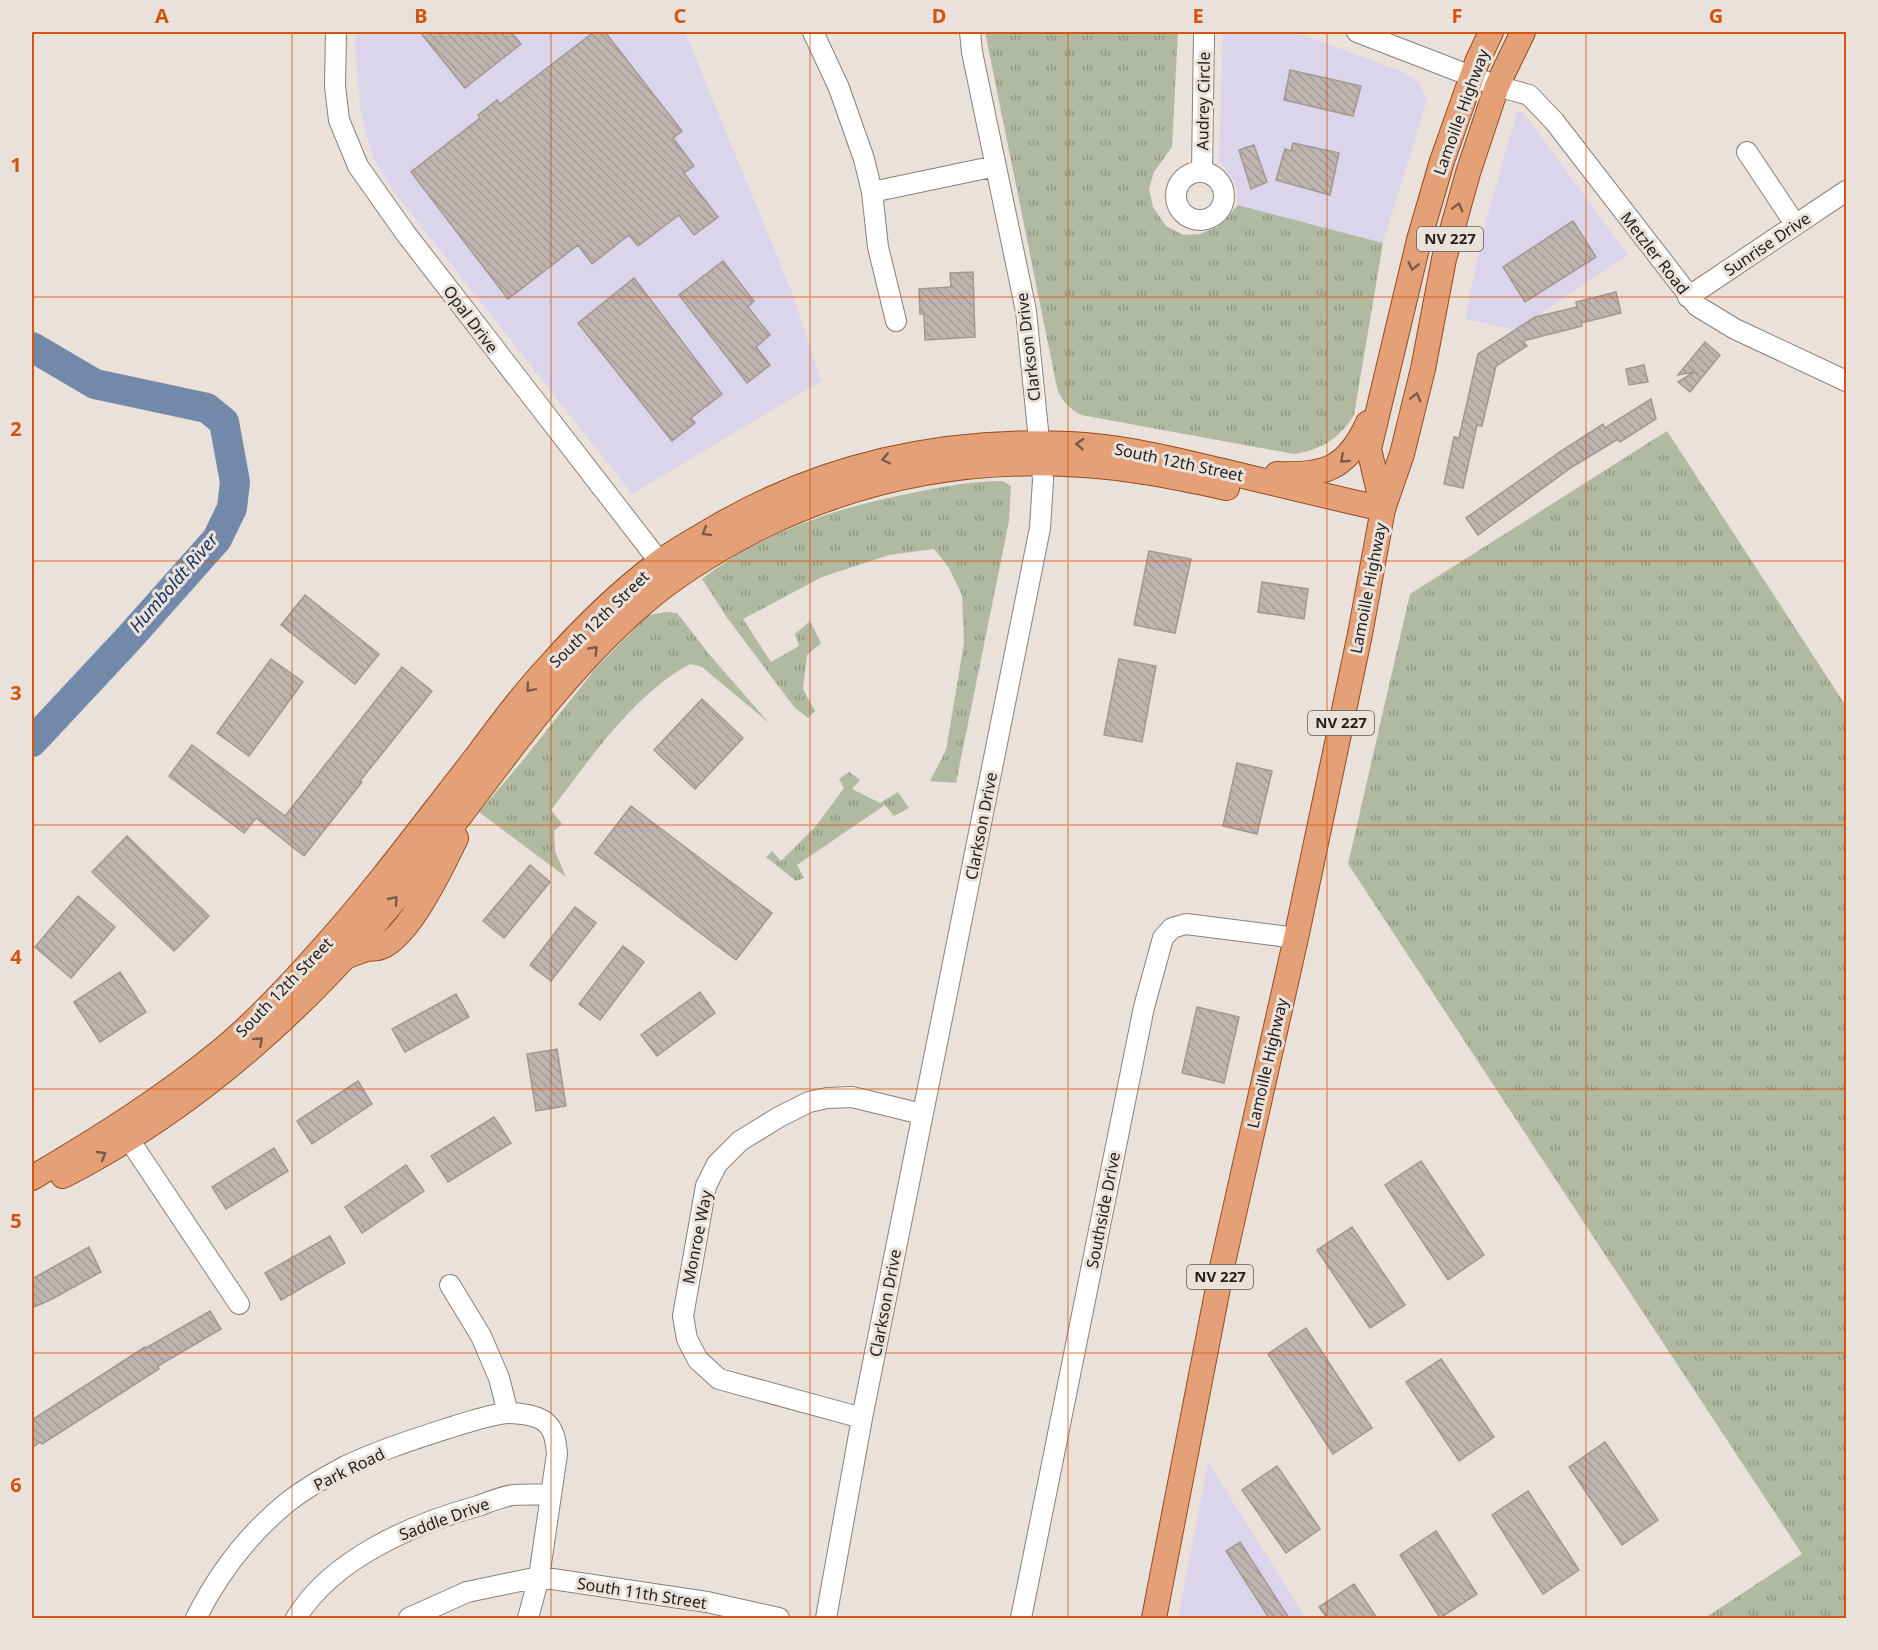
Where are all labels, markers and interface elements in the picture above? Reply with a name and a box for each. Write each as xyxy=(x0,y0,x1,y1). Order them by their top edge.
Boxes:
text: A xyxy=(155,2,169,29)
text: B xyxy=(414,2,428,29)
text: C xyxy=(674,2,687,29)
text: D xyxy=(932,2,946,29)
text: E xyxy=(1192,2,1204,29)
text: F xyxy=(1452,2,1462,29)
text: G xyxy=(1709,2,1723,29)
street label: Lamoille Highway xyxy=(1428,45,1494,178)
street label: Audrey Circle xyxy=(1191,52,1215,150)
text: 1 xyxy=(10,151,22,178)
one-way arrow xyxy=(1451,202,1464,212)
street label: Metzler Road xyxy=(1616,207,1694,299)
street label: Sunrise Drive xyxy=(1720,207,1814,281)
road number: NV 227 xyxy=(1417,227,1483,251)
one-way arrow xyxy=(1407,261,1420,271)
street label: Opal Drive xyxy=(438,281,504,357)
street label: Clarkson Drive xyxy=(1010,291,1046,403)
one-way arrow xyxy=(1408,392,1421,402)
text: 2 xyxy=(10,415,22,442)
one-way arrow xyxy=(1075,438,1084,451)
street label: South 12th Street xyxy=(1113,438,1246,486)
one-way arrow xyxy=(1339,451,1350,462)
one-way arrow xyxy=(882,452,892,465)
street label: Lamoille Highway xyxy=(1345,520,1392,655)
one-way arrow xyxy=(702,525,713,537)
water label: Humboldt River xyxy=(123,527,224,637)
street label: South 12th Street xyxy=(544,565,654,672)
one-way arrow xyxy=(587,646,598,657)
text: 3 xyxy=(10,679,22,706)
one-way arrow xyxy=(526,681,537,692)
road number: NV 227 xyxy=(1308,711,1374,735)
street label: Clarkson Drive xyxy=(960,770,1002,882)
one-way arrow xyxy=(386,896,397,907)
street label: South 12th Street xyxy=(231,932,338,1042)
text: 4 xyxy=(10,943,22,970)
street label: Lamoille Highway xyxy=(1241,995,1293,1130)
one-way arrow xyxy=(253,1037,263,1048)
street label: Southside Drive xyxy=(1081,1150,1125,1270)
one-way arrow xyxy=(96,1151,106,1163)
street label: Monroe Way xyxy=(677,1187,717,1286)
text: 5 xyxy=(10,1207,22,1234)
street label: Clarkson Drive xyxy=(864,1247,906,1359)
road number: NV 227 xyxy=(1187,1265,1253,1289)
street label: Park Road xyxy=(310,1442,388,1496)
text: 6 xyxy=(10,1471,22,1498)
street label: Saddle Drive xyxy=(396,1493,492,1545)
street label: South 11th Street xyxy=(576,1572,709,1614)

